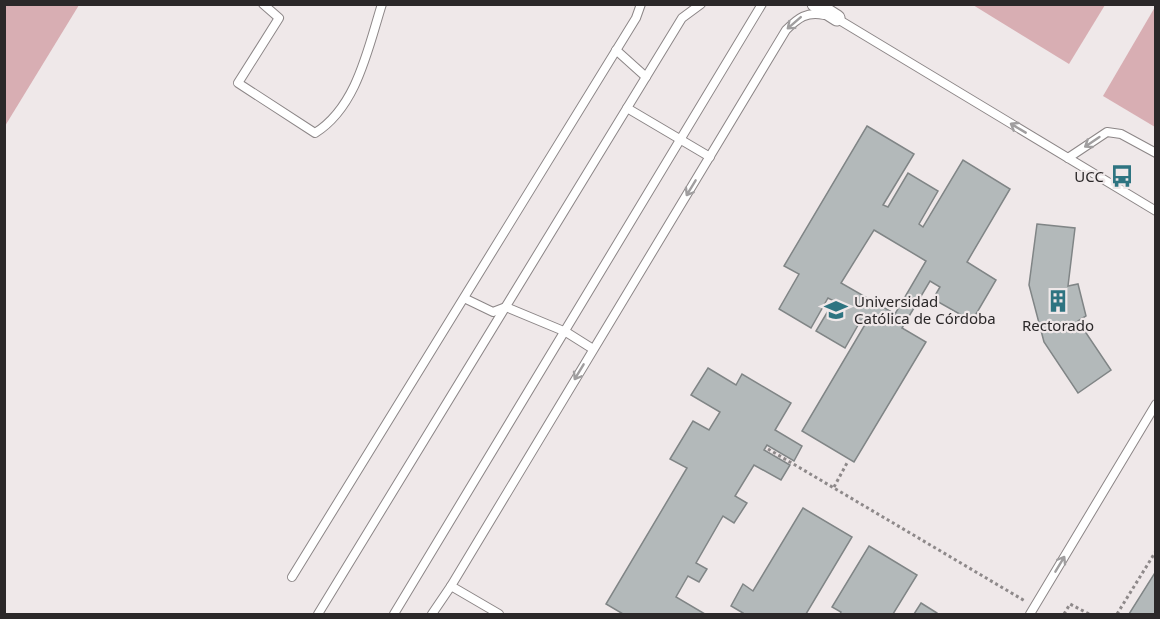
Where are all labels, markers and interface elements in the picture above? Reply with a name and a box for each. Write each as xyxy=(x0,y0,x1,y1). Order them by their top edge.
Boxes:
one-way arrow xyxy=(787,16,802,30)
one-way arrow xyxy=(1010,121,1027,133)
one-way arrow xyxy=(1084,136,1101,148)
bus stop icon: UCC xyxy=(1109,163,1135,189)
place label: UCC xyxy=(1074,166,1105,186)
one-way arrow xyxy=(685,179,697,196)
building icon: Rectorado xyxy=(1045,288,1071,314)
place label: Universidad Católica de Córdoba xyxy=(854,291,996,328)
school or university icon: Universidad Católica de Córdoba xyxy=(823,297,849,323)
place label: Rectorado xyxy=(1022,315,1094,335)
one-way arrow xyxy=(573,363,585,380)
one-way arrow xyxy=(1054,556,1066,573)

